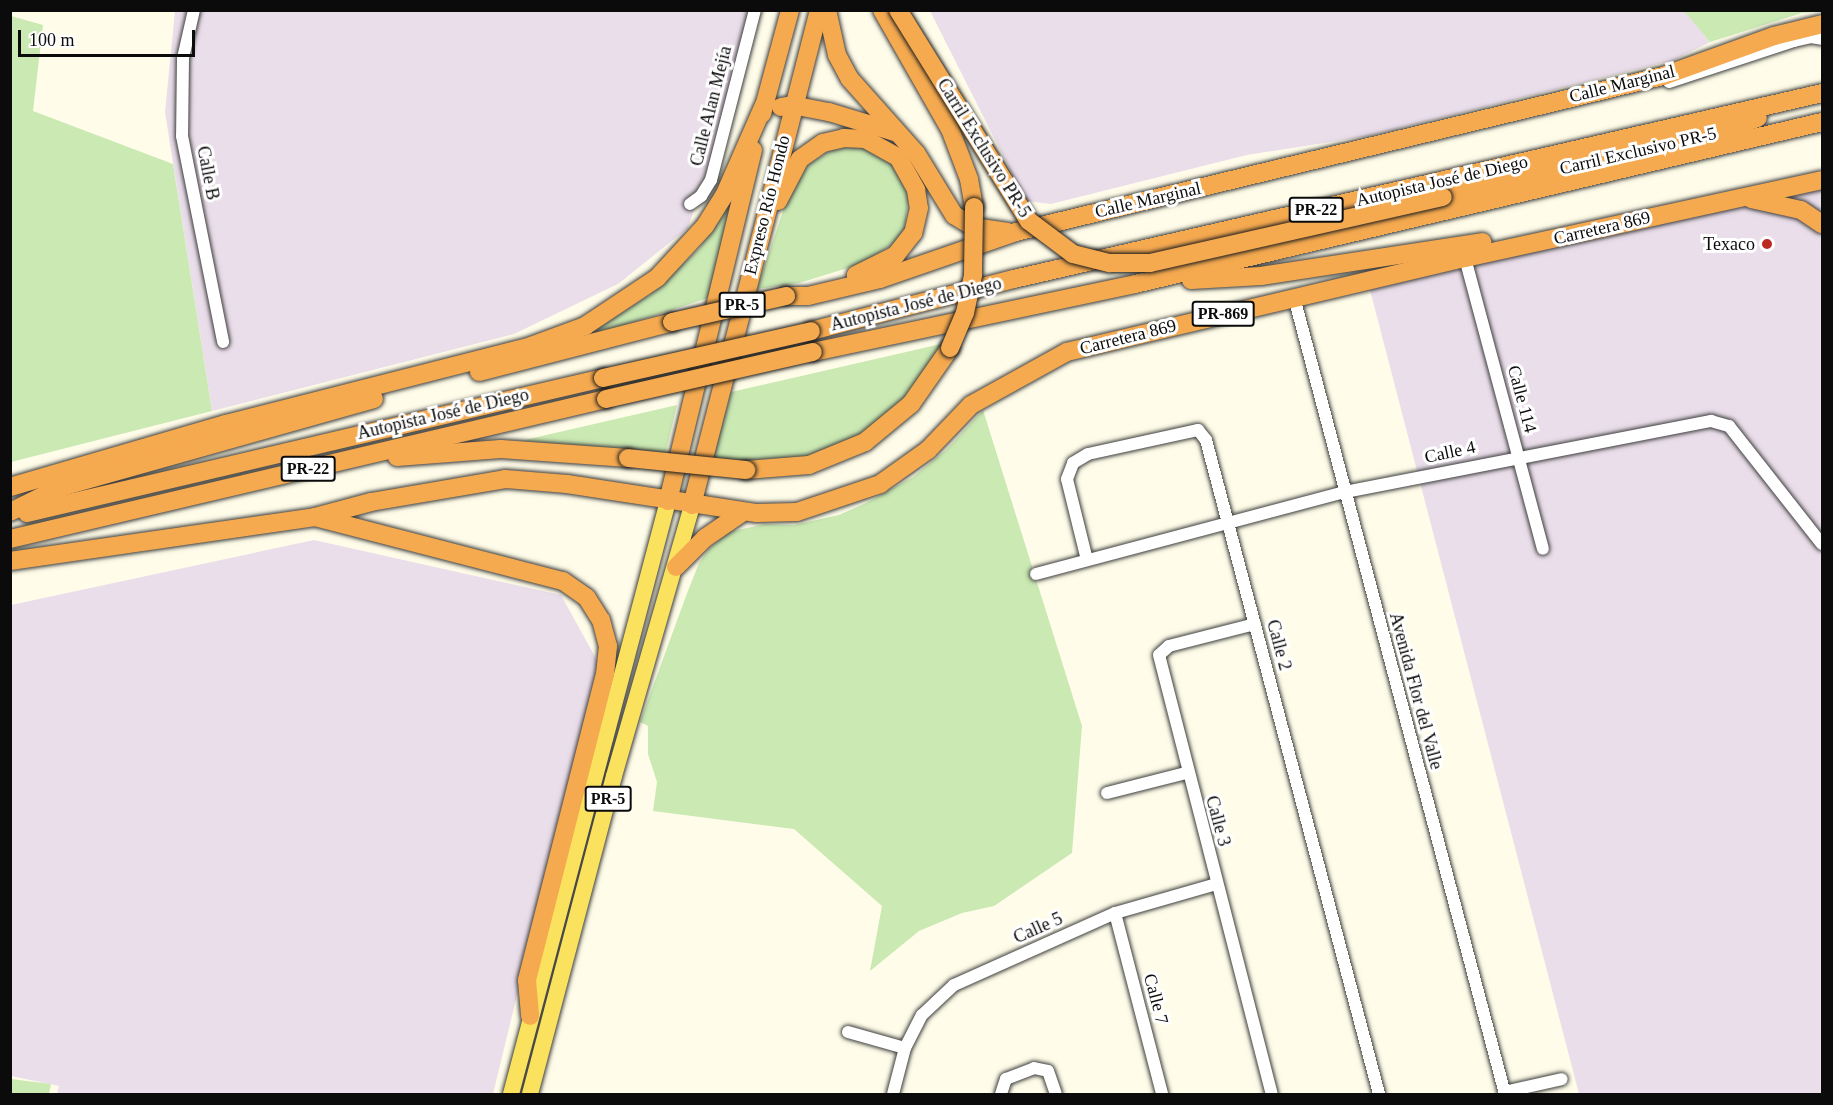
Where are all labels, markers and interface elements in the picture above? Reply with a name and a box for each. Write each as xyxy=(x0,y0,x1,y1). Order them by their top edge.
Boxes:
scale bar xyxy=(21,18,198,56)
text: 100 m xyxy=(29,30,75,50)
street label: Calle Alan Mejía xyxy=(686,43,736,169)
street label: Calle Marginal xyxy=(1567,60,1677,108)
street label: Carril Exclusivo PR-5 xyxy=(932,74,1036,222)
street label: Carril Exclusivo PR-5 xyxy=(1558,122,1718,180)
street label: Expreso Río Hondo xyxy=(739,133,795,277)
street label: Calle B xyxy=(192,144,224,202)
street label: Autopista José de Diego xyxy=(1354,151,1530,211)
street label: Calle Marginal xyxy=(1093,177,1203,223)
road number: PR-22 xyxy=(1288,197,1344,223)
street label: Carretera 869 xyxy=(1552,206,1652,250)
place label: Texaco xyxy=(1703,233,1755,255)
marker: Texaco xyxy=(1760,237,1774,251)
street label: Autopista José de Diego xyxy=(828,272,1004,336)
road number: PR-5 xyxy=(718,292,766,318)
road number: PR-869 xyxy=(1192,301,1254,327)
street label: Carretera 869 xyxy=(1078,315,1178,359)
street label: Calle 114 xyxy=(1503,363,1541,435)
street label: Autopista José de Diego xyxy=(355,384,531,444)
street label: Calle 4 xyxy=(1423,436,1477,468)
road number: PR-22 xyxy=(280,456,336,482)
street label: Avenida Flor del Valle xyxy=(1385,610,1447,772)
street label: Calle 2 xyxy=(1262,617,1296,673)
road number: PR-5 xyxy=(584,786,632,812)
street label: Calle 3 xyxy=(1201,793,1235,849)
street label: Calle 5 xyxy=(1010,908,1066,948)
street label: Calle 7 xyxy=(1139,971,1173,1027)

